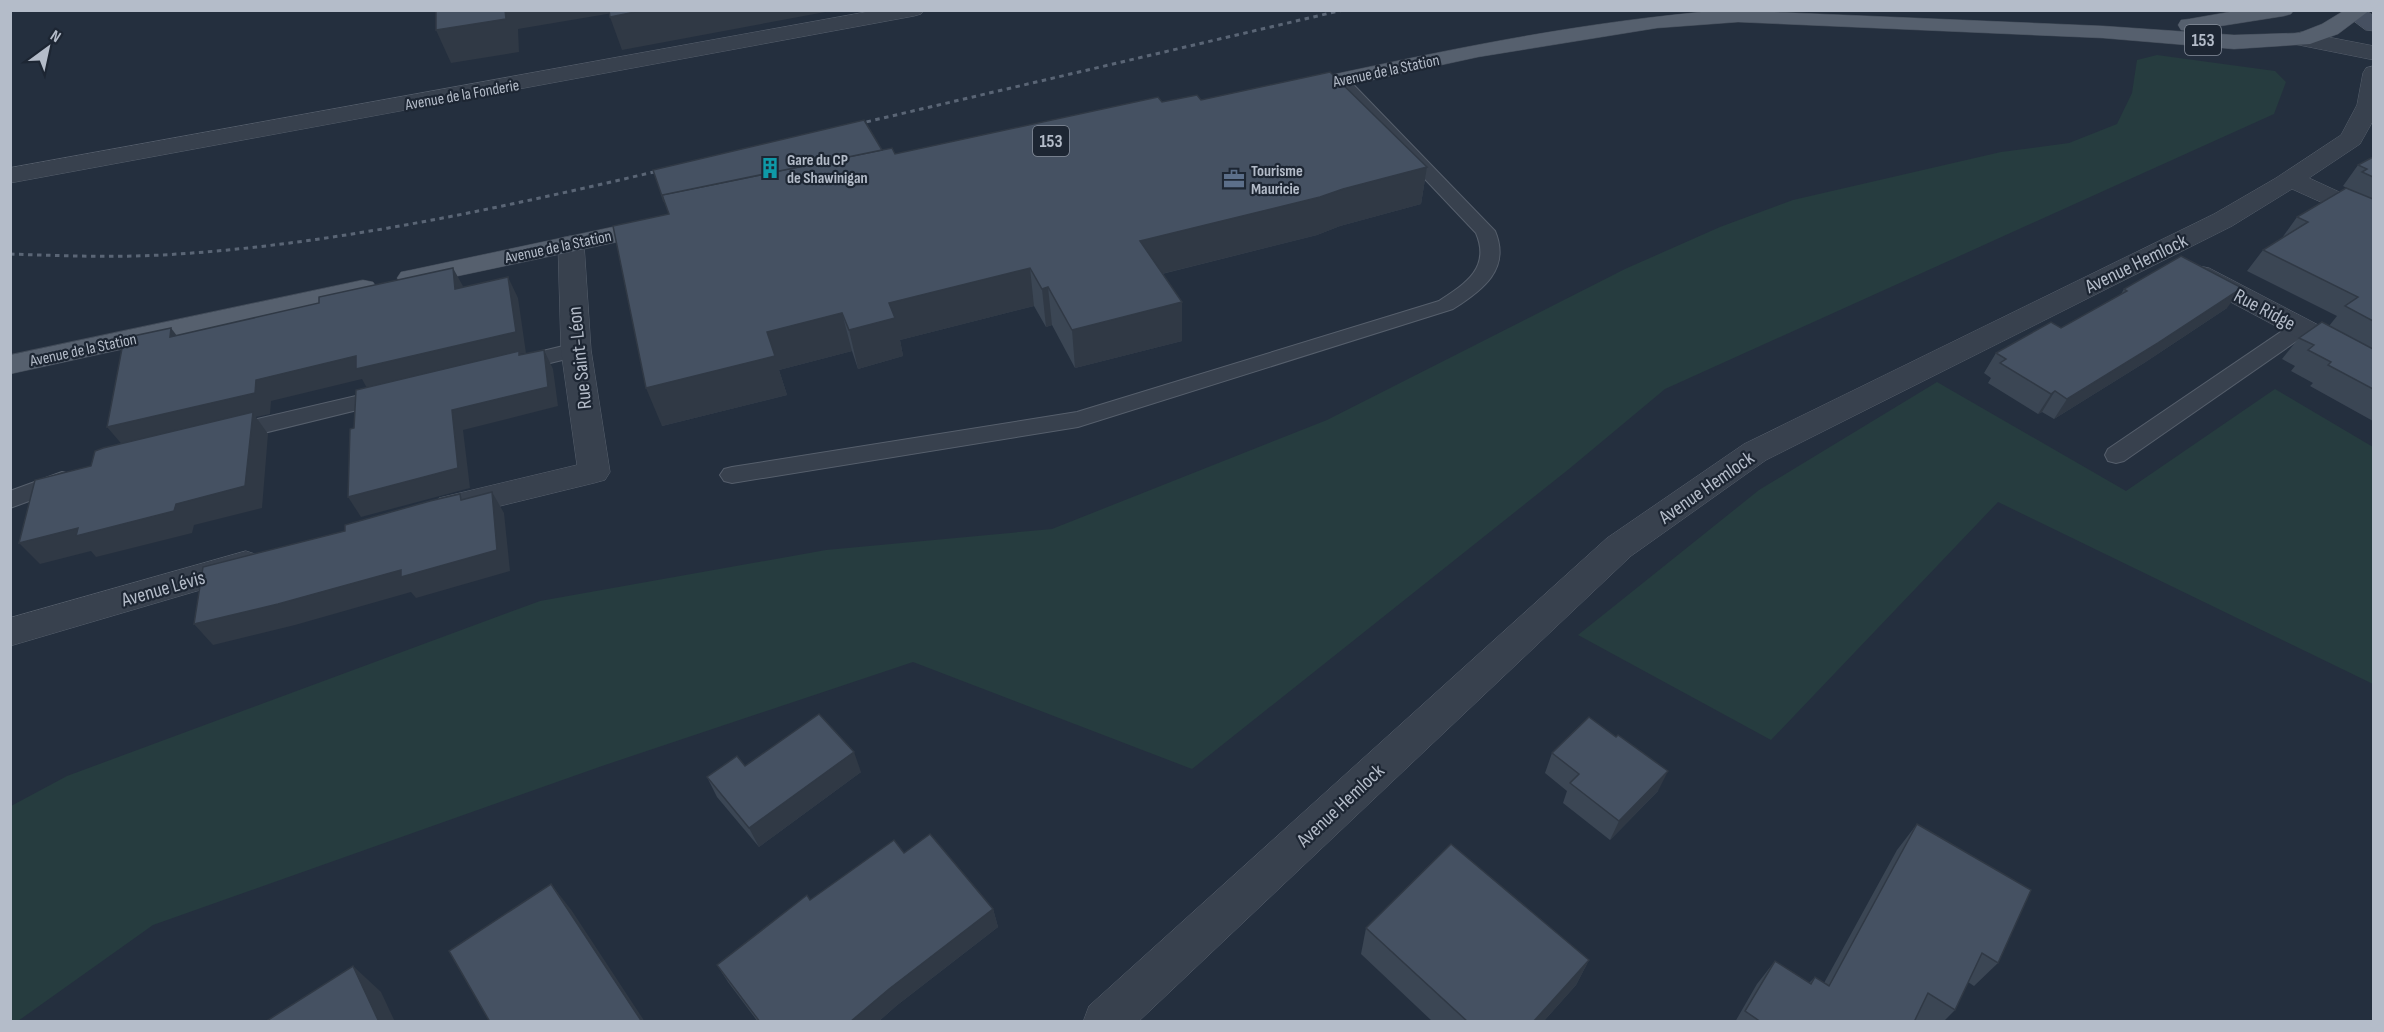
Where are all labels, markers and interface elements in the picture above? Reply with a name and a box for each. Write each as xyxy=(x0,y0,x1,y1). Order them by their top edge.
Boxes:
north arrow xyxy=(18,18,78,78)
road number: 153 xyxy=(2185,25,2221,55)
text: N xyxy=(47,26,64,47)
street label: Avenue de la Station xyxy=(1330,51,1441,92)
street label: Avenue de la Fonderie xyxy=(403,76,521,115)
road number: 153 xyxy=(1033,126,1069,156)
place label: Gare du CP de Shawinigan xyxy=(787,151,868,188)
building icon: Gare du CP de Shawinigan xyxy=(758,156,782,180)
place label: Tourisme Mauricie xyxy=(1251,162,1303,199)
office icon: Tourisme Mauricie xyxy=(1222,167,1246,191)
street label: Avenue de la Station xyxy=(502,227,613,268)
street label: Avenue Hemlock xyxy=(2080,229,2192,299)
street label: Rue Ridge xyxy=(2230,284,2299,336)
street label: Rue Saint-Léon xyxy=(563,305,597,410)
street label: Avenue de la Station xyxy=(27,330,138,371)
street label: Avenue Hemlock xyxy=(1653,446,1759,530)
street label: Avenue Lévis xyxy=(118,566,208,613)
street label: Avenue Hemlock xyxy=(1291,759,1390,853)

